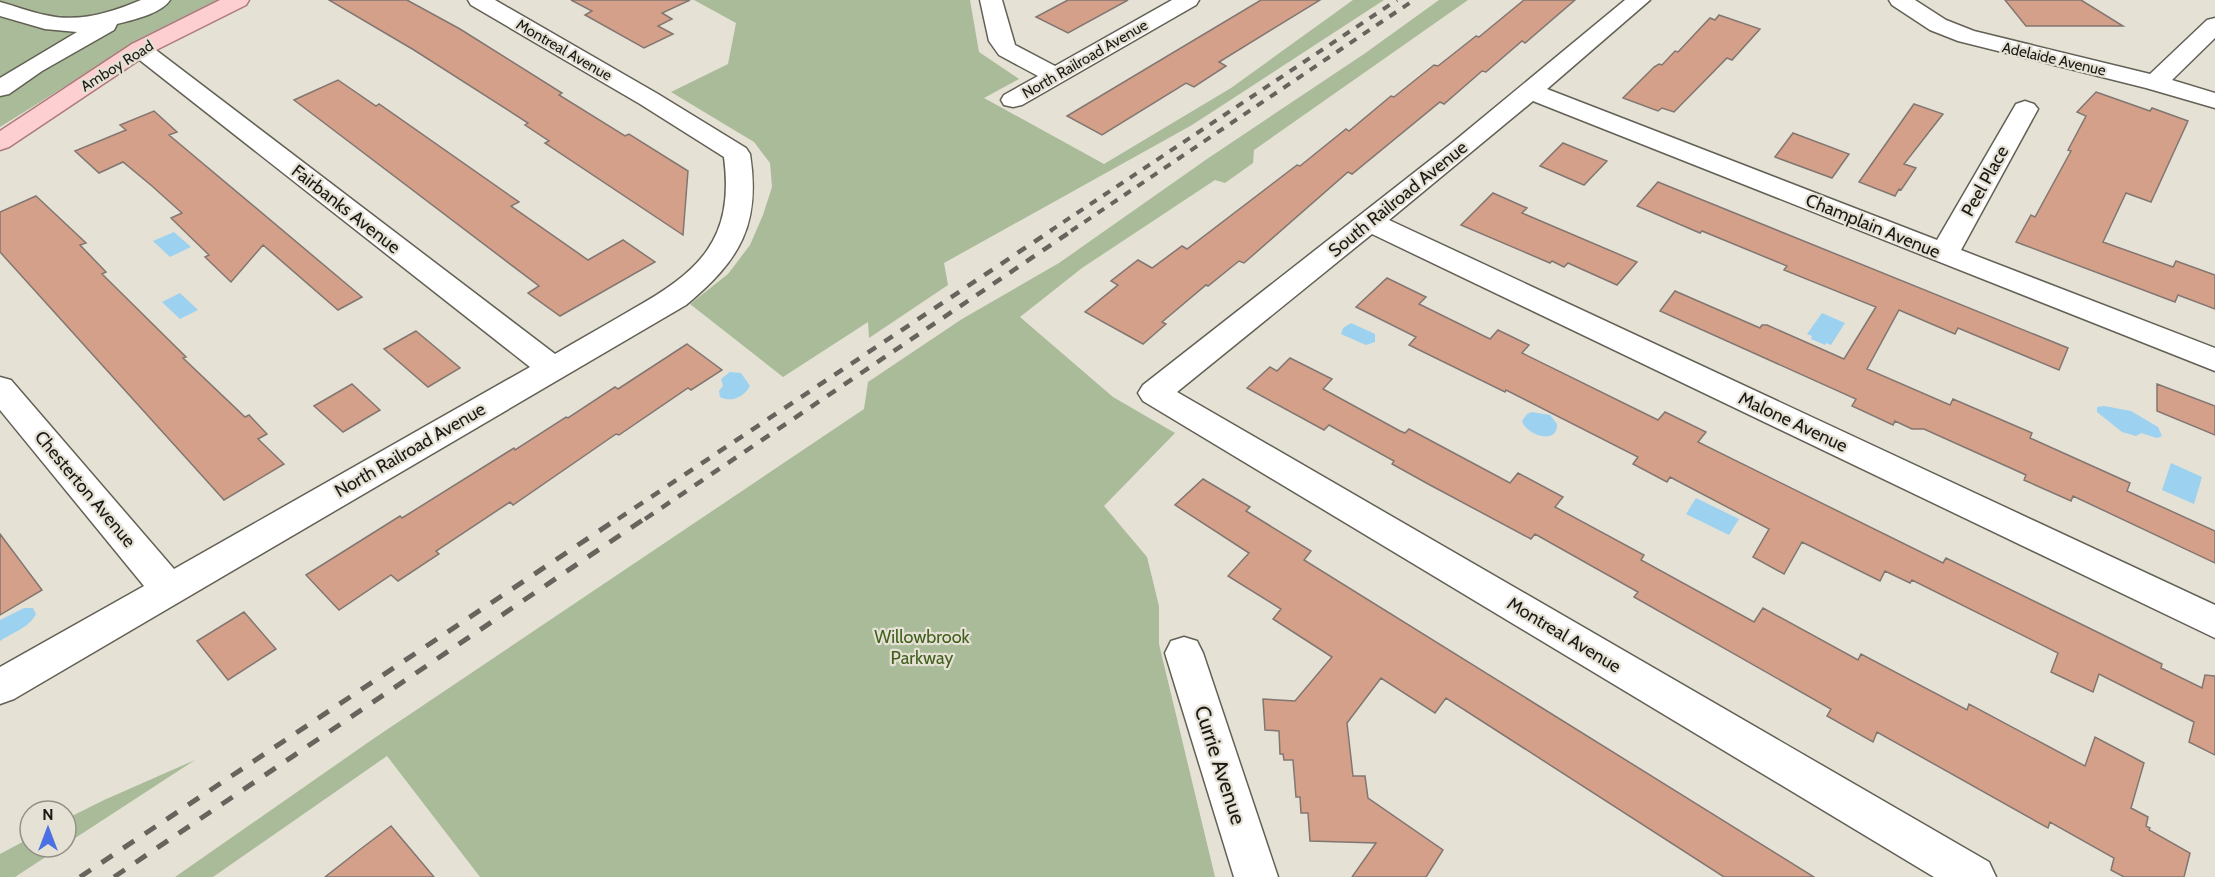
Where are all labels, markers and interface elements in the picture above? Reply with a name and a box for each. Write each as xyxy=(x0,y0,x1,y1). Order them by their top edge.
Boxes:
street label: Montreal Avenue xyxy=(513,15,615,85)
street label: North Railroad Avenue xyxy=(1019,16,1151,102)
street label: Amboy Road xyxy=(77,37,157,95)
street label: Adelaide Avenue xyxy=(2000,38,2108,80)
street label: South Railroad Avenue xyxy=(1324,136,1472,262)
street label: Peel Place xyxy=(1957,142,2013,220)
street label: Fairbanks Avenue xyxy=(287,160,405,258)
street label: Champlain Avenue xyxy=(1802,189,1944,263)
street label: Malone Avenue xyxy=(1735,387,1851,457)
street label: North Railroad Avenue xyxy=(331,398,489,502)
street label: Chesterton Avenue xyxy=(30,426,140,552)
street label: Montreal Avenue xyxy=(1503,592,1625,678)
park label: Willowbrook Parkway xyxy=(874,626,971,669)
street label: Currie Avenue xyxy=(1190,702,1252,828)
north arrow xyxy=(18,799,78,859)
text: N xyxy=(42,805,54,824)

